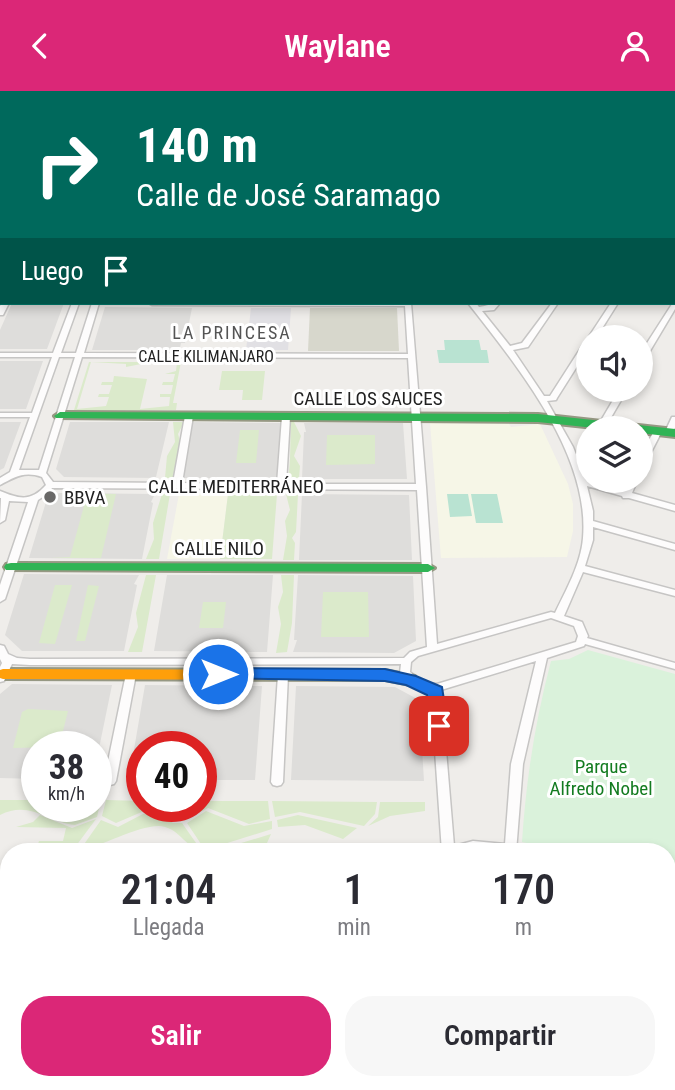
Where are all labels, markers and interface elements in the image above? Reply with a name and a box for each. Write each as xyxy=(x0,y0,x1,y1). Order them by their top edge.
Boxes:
icon: back xyxy=(21,27,59,65)
text: Waylane xyxy=(284,27,391,65)
icon: person xyxy=(616,27,654,65)
text: 140 m xyxy=(136,117,258,174)
icon: right xyxy=(21,119,112,210)
text: Calle de José Saramago xyxy=(136,176,441,214)
icon: arrive xyxy=(97,252,135,290)
text: Luego xyxy=(21,256,83,286)
district label: LA PRINCESA xyxy=(172,322,292,343)
map controls xyxy=(576,325,653,493)
button: sound xyxy=(576,325,653,402)
street label: CALLE KILIMANJARO xyxy=(138,347,274,366)
street label: CALLE LOS SAUCES xyxy=(293,387,443,410)
button: layers xyxy=(576,416,653,493)
street label: CALLE MEDITERRÁNEO xyxy=(148,475,324,498)
place label: BBVA xyxy=(64,486,105,509)
marker: BBVA xyxy=(42,489,58,505)
street label: CALLE NILO xyxy=(174,537,264,560)
position arrow xyxy=(181,637,255,711)
pin xyxy=(409,696,469,756)
icon: arrive xyxy=(420,707,458,745)
speed limit sign: 40 xyxy=(126,731,217,822)
text: 38 xyxy=(49,747,84,788)
park label: Parque Alfredo Nobel xyxy=(549,755,653,800)
text: km/h xyxy=(48,783,85,804)
text: 21:04 xyxy=(121,865,216,914)
text: 1 xyxy=(344,865,365,914)
text: 170 xyxy=(492,865,555,914)
text: Llegada xyxy=(133,914,205,941)
text: min xyxy=(337,914,371,941)
text: m xyxy=(515,914,532,941)
button: Salir xyxy=(21,996,331,1076)
button: Compartir xyxy=(345,996,655,1076)

